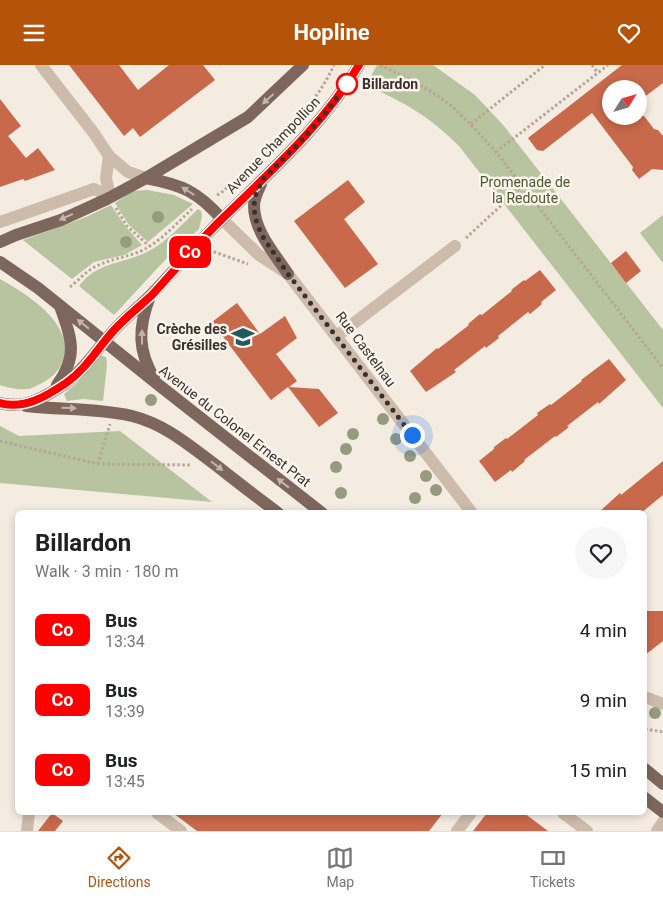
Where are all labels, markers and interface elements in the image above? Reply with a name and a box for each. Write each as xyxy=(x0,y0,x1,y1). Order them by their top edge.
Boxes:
icon: menu xyxy=(20,19,48,47)
icon: heart xyxy=(615,19,643,47)
text: Hopline xyxy=(293,20,370,45)
marker: Billardon xyxy=(336,73,358,95)
place label: Billardon xyxy=(362,76,418,92)
north arrow xyxy=(602,80,648,125)
map controls xyxy=(602,80,647,125)
street label: Avenue Champollion xyxy=(223,93,323,197)
one-way arrow xyxy=(263,93,275,105)
park label: Promenade de la Redoute xyxy=(480,174,570,206)
one-way arrow xyxy=(181,186,195,195)
one-way arrow xyxy=(59,214,73,222)
line badge: Co xyxy=(168,236,212,268)
text: Co xyxy=(179,241,201,262)
street label: Rue Castelnau xyxy=(333,308,399,390)
one-way arrow xyxy=(77,318,90,329)
place label: Crèche des Grésilles xyxy=(156,321,227,353)
school or university icon: Crèche des Grésilles xyxy=(230,324,256,350)
one-way arrow xyxy=(138,328,146,344)
street label: Avenue du Colonel Ernest Prat xyxy=(156,362,314,490)
one-way arrow xyxy=(62,404,78,412)
your location xyxy=(400,423,425,448)
one-way arrow xyxy=(210,460,223,471)
one-way arrow xyxy=(277,477,290,488)
button: heart xyxy=(575,527,627,579)
text: Billardon xyxy=(35,529,131,557)
text: Walk · 3 min · 180 m xyxy=(35,562,179,581)
text: Bus xyxy=(105,609,138,632)
text: Co xyxy=(52,619,73,640)
text: 4 min xyxy=(580,619,627,642)
text: 13:34 xyxy=(105,632,145,651)
text: Bus xyxy=(105,679,138,702)
text: Co xyxy=(52,689,73,710)
text: 9 min xyxy=(580,689,627,712)
text: 13:39 xyxy=(105,702,145,721)
text: Bus xyxy=(105,749,138,772)
text: Co xyxy=(52,759,73,780)
text: 15 min xyxy=(569,759,627,782)
text: 13:45 xyxy=(105,772,145,791)
tab: Directions xyxy=(88,844,151,890)
tab: Map xyxy=(326,844,354,890)
tab: Tickets xyxy=(530,844,575,890)

